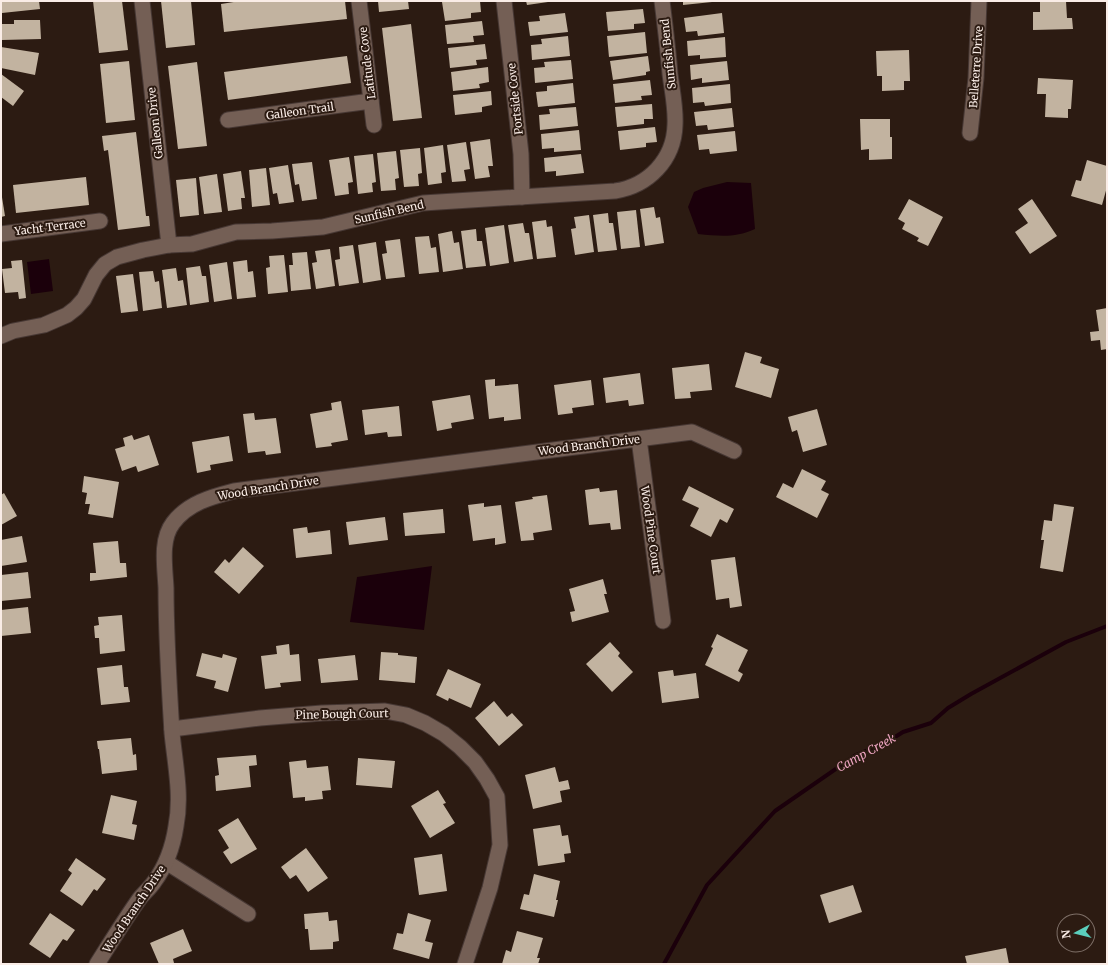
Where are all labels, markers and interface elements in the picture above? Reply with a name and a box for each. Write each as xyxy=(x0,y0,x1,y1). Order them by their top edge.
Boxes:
street label: Sunfish Bend xyxy=(657,18,679,90)
street label: Belleterre Drive xyxy=(966,25,986,109)
street label: Latitude Cove xyxy=(356,26,378,100)
street label: Portside Cove xyxy=(504,62,526,135)
street label: Galleon Drive xyxy=(144,86,166,159)
street label: Galleon Trail xyxy=(265,99,335,123)
street label: Sunfish Bend xyxy=(353,197,425,227)
street label: Yacht Terrace xyxy=(13,216,87,238)
street label: Wood Branch Drive xyxy=(536,432,641,458)
street label: Wood Branch Drive xyxy=(215,473,320,503)
street label: Wood Pine Court xyxy=(638,484,664,576)
street label: Pine Bough Court xyxy=(295,706,389,722)
water label: Camp Creek xyxy=(834,730,898,775)
street label: Wood Branch Drive xyxy=(99,862,169,956)
north arrow xyxy=(1056,913,1096,953)
text: N xyxy=(1059,929,1074,939)

